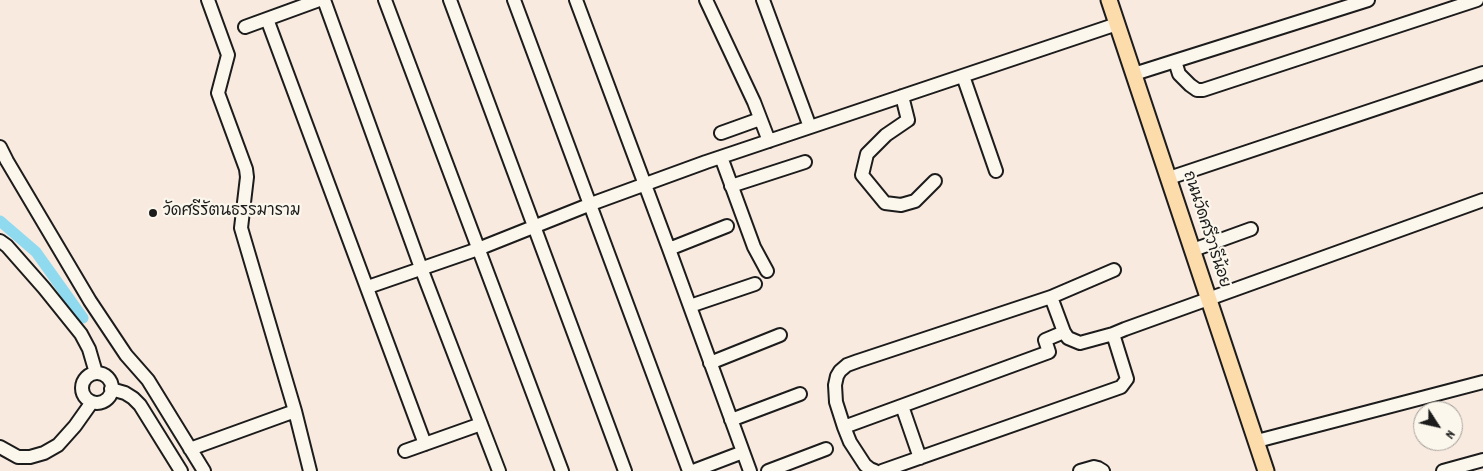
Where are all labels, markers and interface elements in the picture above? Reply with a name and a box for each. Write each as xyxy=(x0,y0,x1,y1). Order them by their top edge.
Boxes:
street label: ถนนวัดศรีวารีน้อย xyxy=(1177,169,1233,291)
place label: วัดศรีรัตนธรรมาราม xyxy=(163,203,301,223)
marker: วัดศรีรัตนธรรมาราม xyxy=(147,207,159,219)
north arrow xyxy=(1413,401,1463,451)
text: N xyxy=(1439,425,1460,443)

